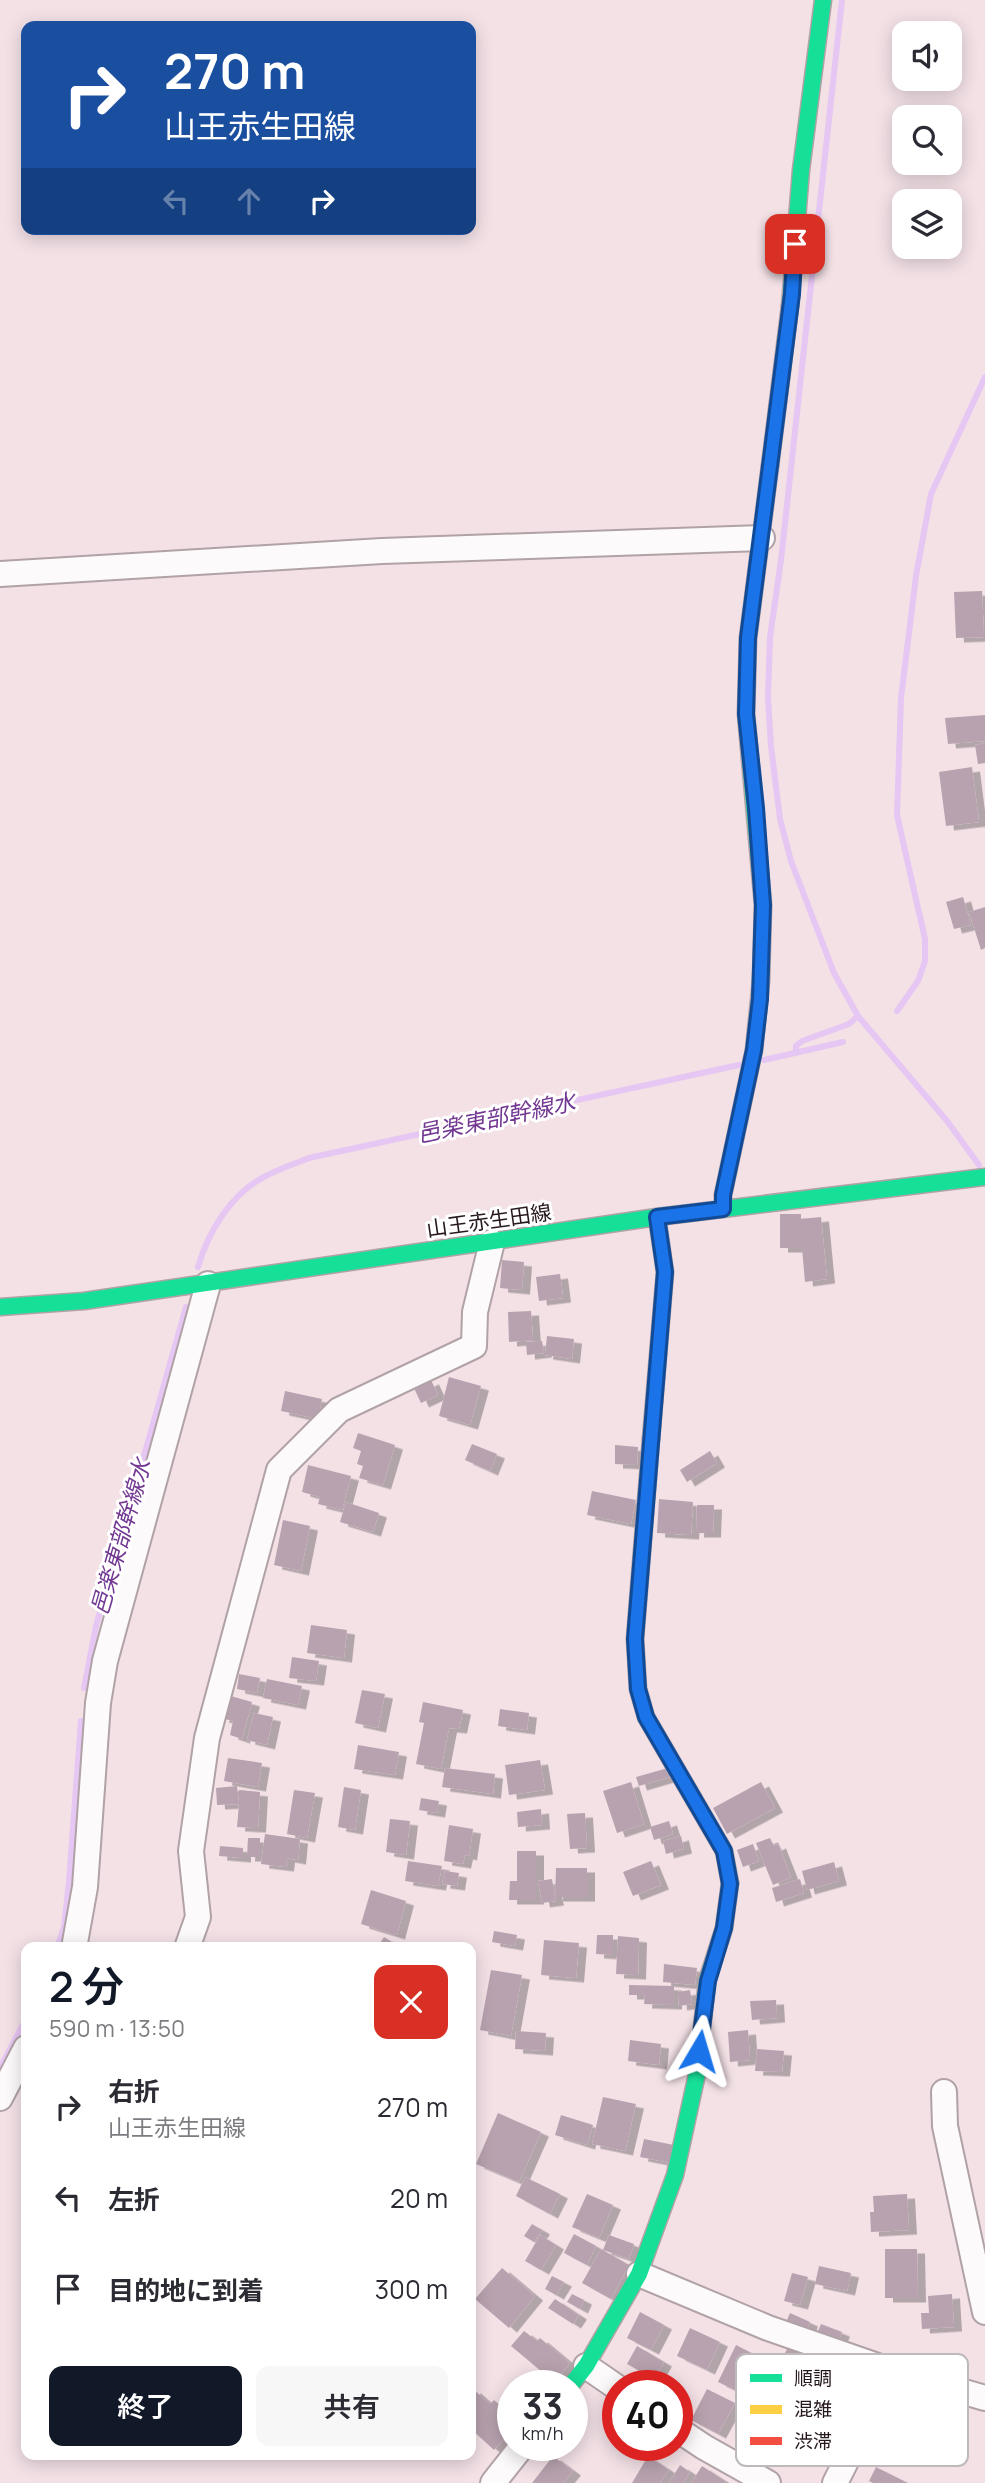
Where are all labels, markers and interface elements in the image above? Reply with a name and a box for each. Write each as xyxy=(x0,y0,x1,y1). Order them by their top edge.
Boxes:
map controls xyxy=(892,21,962,259)
button: sound xyxy=(892,21,962,91)
text: 270 m xyxy=(164,37,305,104)
icon: right xyxy=(49,49,140,140)
text: 山王赤生田線 xyxy=(164,104,356,148)
button: search xyxy=(892,105,962,175)
icon: left xyxy=(157,182,195,220)
icon: ahead xyxy=(230,182,268,220)
icon: right xyxy=(303,182,341,220)
button: layers xyxy=(892,189,962,259)
pin xyxy=(765,214,825,274)
icon: arrive xyxy=(776,225,814,263)
water label: 邑楽東部幹線水 xyxy=(414,1084,581,1149)
street label: 山王赤生田線 xyxy=(425,1197,553,1243)
water label: 邑楽東部幹線水 xyxy=(82,1452,158,1619)
text: 2 分 xyxy=(49,1957,124,2015)
button: close xyxy=(374,1965,448,2039)
text: 590 m · 13:50 xyxy=(49,2012,185,2044)
position arrow xyxy=(662,2014,736,2088)
text: 右折 xyxy=(108,2073,160,2109)
icon: right xyxy=(49,2088,87,2126)
text: 270 m xyxy=(377,2089,448,2125)
text: 山王赤生田線 xyxy=(108,2111,246,2143)
icon: left xyxy=(49,2179,87,2217)
text: 20 m xyxy=(390,2180,448,2216)
text: 左折 xyxy=(108,2181,160,2217)
icon: arrive xyxy=(49,2270,87,2308)
text: 300 m xyxy=(375,2271,448,2307)
text: 目的地に到着 xyxy=(108,2272,264,2308)
legend xyxy=(736,2354,968,2466)
text: 順調 xyxy=(794,2365,832,2391)
button: 終了 xyxy=(49,2366,242,2446)
button: 共有 xyxy=(256,2366,448,2446)
speed limit sign: 40 xyxy=(602,2370,693,2461)
text: 33 xyxy=(522,2382,563,2430)
text: 混雑 xyxy=(794,2396,832,2422)
text: km/h xyxy=(522,2421,563,2445)
text: 渋滞 xyxy=(794,2428,832,2454)

